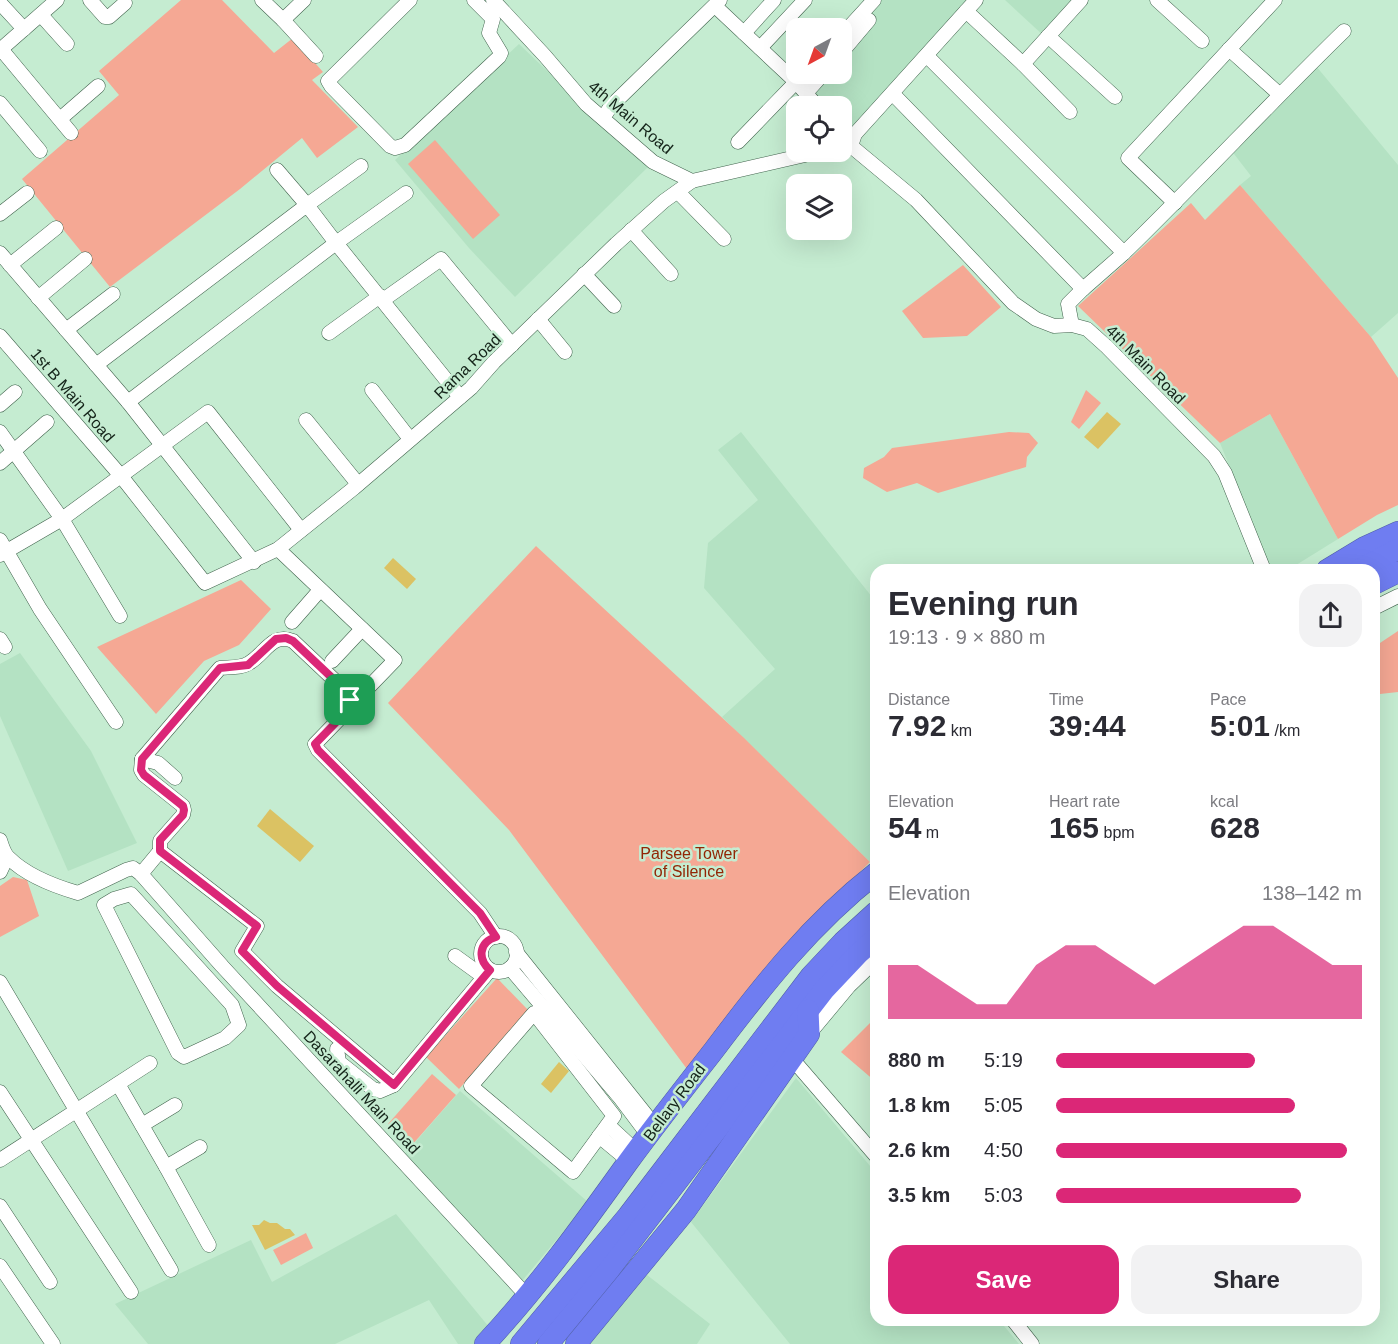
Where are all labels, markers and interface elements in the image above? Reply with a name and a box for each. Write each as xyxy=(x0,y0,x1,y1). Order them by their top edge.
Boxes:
north arrow xyxy=(786,18,852,84)
map controls xyxy=(786,18,852,240)
street label: 4th Main Road xyxy=(585,77,676,157)
button: locate xyxy=(786,96,852,162)
button: layers xyxy=(786,174,852,240)
street label: 4th Main Road xyxy=(1103,322,1188,407)
street label: Rama Road xyxy=(431,331,504,402)
street label: 1st B Main Road xyxy=(27,345,118,446)
button: share xyxy=(1299,584,1362,647)
text: Evening run xyxy=(888,585,1079,622)
text: 19:13 · 9 × 880 m xyxy=(888,626,1045,648)
pin xyxy=(324,674,375,725)
icon: arrive xyxy=(333,683,366,716)
text: Distance xyxy=(888,691,950,708)
text: Time xyxy=(1049,691,1084,708)
text: Pace xyxy=(1210,691,1246,708)
text: 7.92 xyxy=(888,709,946,742)
text: 39:44 xyxy=(1049,709,1126,742)
text: 5:01 xyxy=(1210,709,1270,742)
text: km xyxy=(946,722,972,739)
text: /km xyxy=(1270,722,1300,739)
text: Elevation xyxy=(888,793,954,810)
text: Heart rate xyxy=(1049,793,1120,810)
text: kcal xyxy=(1210,793,1238,810)
text: 54 xyxy=(888,811,921,844)
text: 165 xyxy=(1049,811,1099,844)
text: 628 xyxy=(1210,811,1260,844)
text: m xyxy=(921,824,939,841)
text: bpm xyxy=(1099,824,1135,841)
park label: Parsee Tower of Silence xyxy=(640,845,738,880)
text: Elevation xyxy=(888,882,970,904)
text: 138–142 m xyxy=(1262,882,1362,904)
street label: Dasarahalli Main Road xyxy=(300,1027,423,1157)
text: 880 m xyxy=(888,1049,945,1071)
text: 5:19 xyxy=(984,1049,1023,1071)
street label: Bellary Road xyxy=(640,1061,709,1144)
text: 1.8 km xyxy=(888,1094,950,1116)
text: 5:05 xyxy=(984,1094,1023,1116)
text: 2.6 km xyxy=(888,1139,950,1161)
text: 4:50 xyxy=(984,1139,1023,1161)
text: 3.5 km xyxy=(888,1184,950,1206)
text: 5:03 xyxy=(984,1184,1023,1206)
button: Save xyxy=(888,1245,1119,1314)
button: Share xyxy=(1131,1245,1362,1314)

